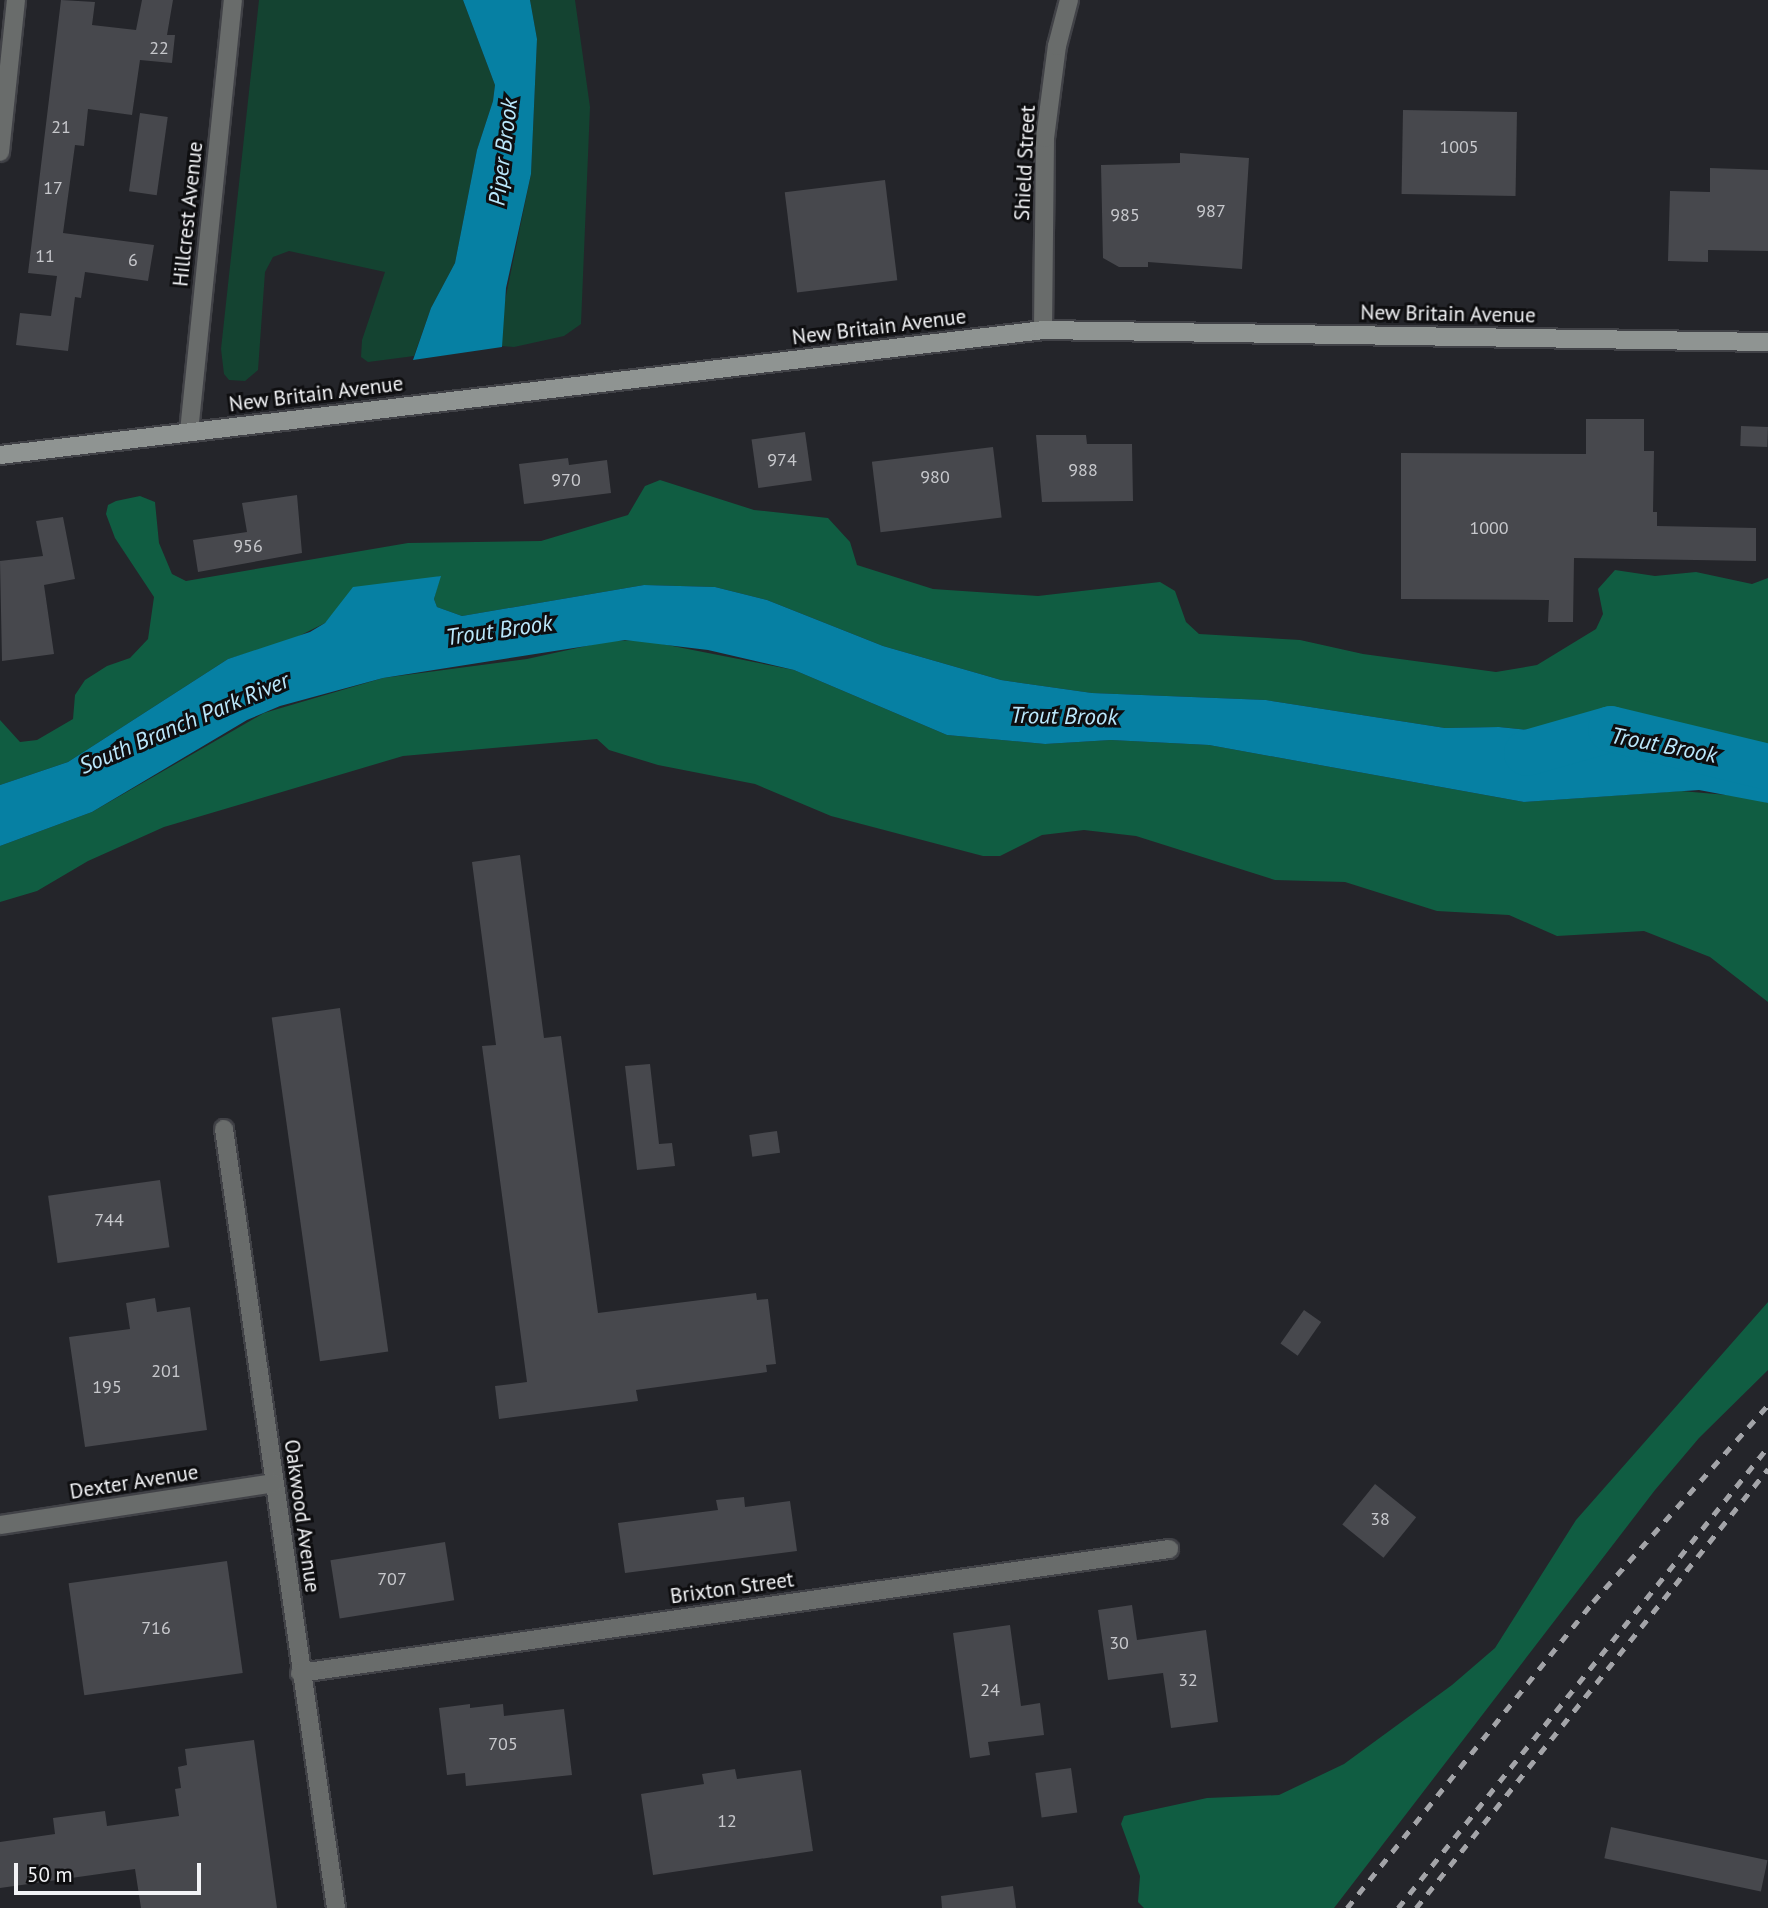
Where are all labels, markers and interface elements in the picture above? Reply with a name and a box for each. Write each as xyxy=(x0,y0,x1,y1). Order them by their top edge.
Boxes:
house number: 22 xyxy=(149,37,169,59)
water label: Piper Brook xyxy=(483,97,523,207)
street label: Shield Street xyxy=(1009,105,1041,221)
house number: 21 xyxy=(51,116,71,138)
house number: 1005 xyxy=(1439,136,1479,158)
street label: Hillcrest Avenue xyxy=(168,140,208,288)
house number: 17 xyxy=(43,177,63,199)
house number: 987 xyxy=(1196,200,1226,222)
house number: 985 xyxy=(1110,204,1140,226)
house number: 11 xyxy=(35,245,55,267)
house number: 6 xyxy=(128,249,138,271)
street label: New Britain Avenue xyxy=(1360,300,1536,328)
street label: New Britain Avenue xyxy=(790,304,968,350)
street label: New Britain Avenue xyxy=(227,371,405,417)
house number: 974 xyxy=(767,449,797,471)
house number: 988 xyxy=(1068,459,1098,481)
house number: 980 xyxy=(920,466,950,488)
house number: 970 xyxy=(551,469,581,491)
house number: 1000 xyxy=(1469,517,1509,539)
house number: 956 xyxy=(233,535,263,557)
water label: Trout Brook xyxy=(444,609,554,651)
water label: South Branch Park River xyxy=(75,666,293,780)
water label: Trout Brook xyxy=(1010,701,1118,731)
water label: Trout Brook xyxy=(1609,721,1719,769)
house number: 744 xyxy=(94,1209,124,1231)
house number: 201 xyxy=(151,1360,181,1382)
house number: 195 xyxy=(92,1376,122,1398)
street label: Oakwood Avenue xyxy=(279,1437,325,1595)
street label: Dexter Avenue xyxy=(68,1459,200,1505)
house number: 38 xyxy=(1370,1508,1390,1530)
street label: Brixton Street xyxy=(668,1567,796,1609)
house number: 707 xyxy=(377,1568,407,1590)
house number: 716 xyxy=(141,1617,171,1639)
house number: 30 xyxy=(1109,1632,1129,1654)
house number: 32 xyxy=(1178,1669,1198,1691)
house number: 24 xyxy=(980,1679,1000,1701)
house number: 705 xyxy=(488,1733,518,1755)
house number: 12 xyxy=(717,1810,737,1832)
scale bar xyxy=(18,1848,205,1892)
text: 50 m xyxy=(27,1861,73,1888)

